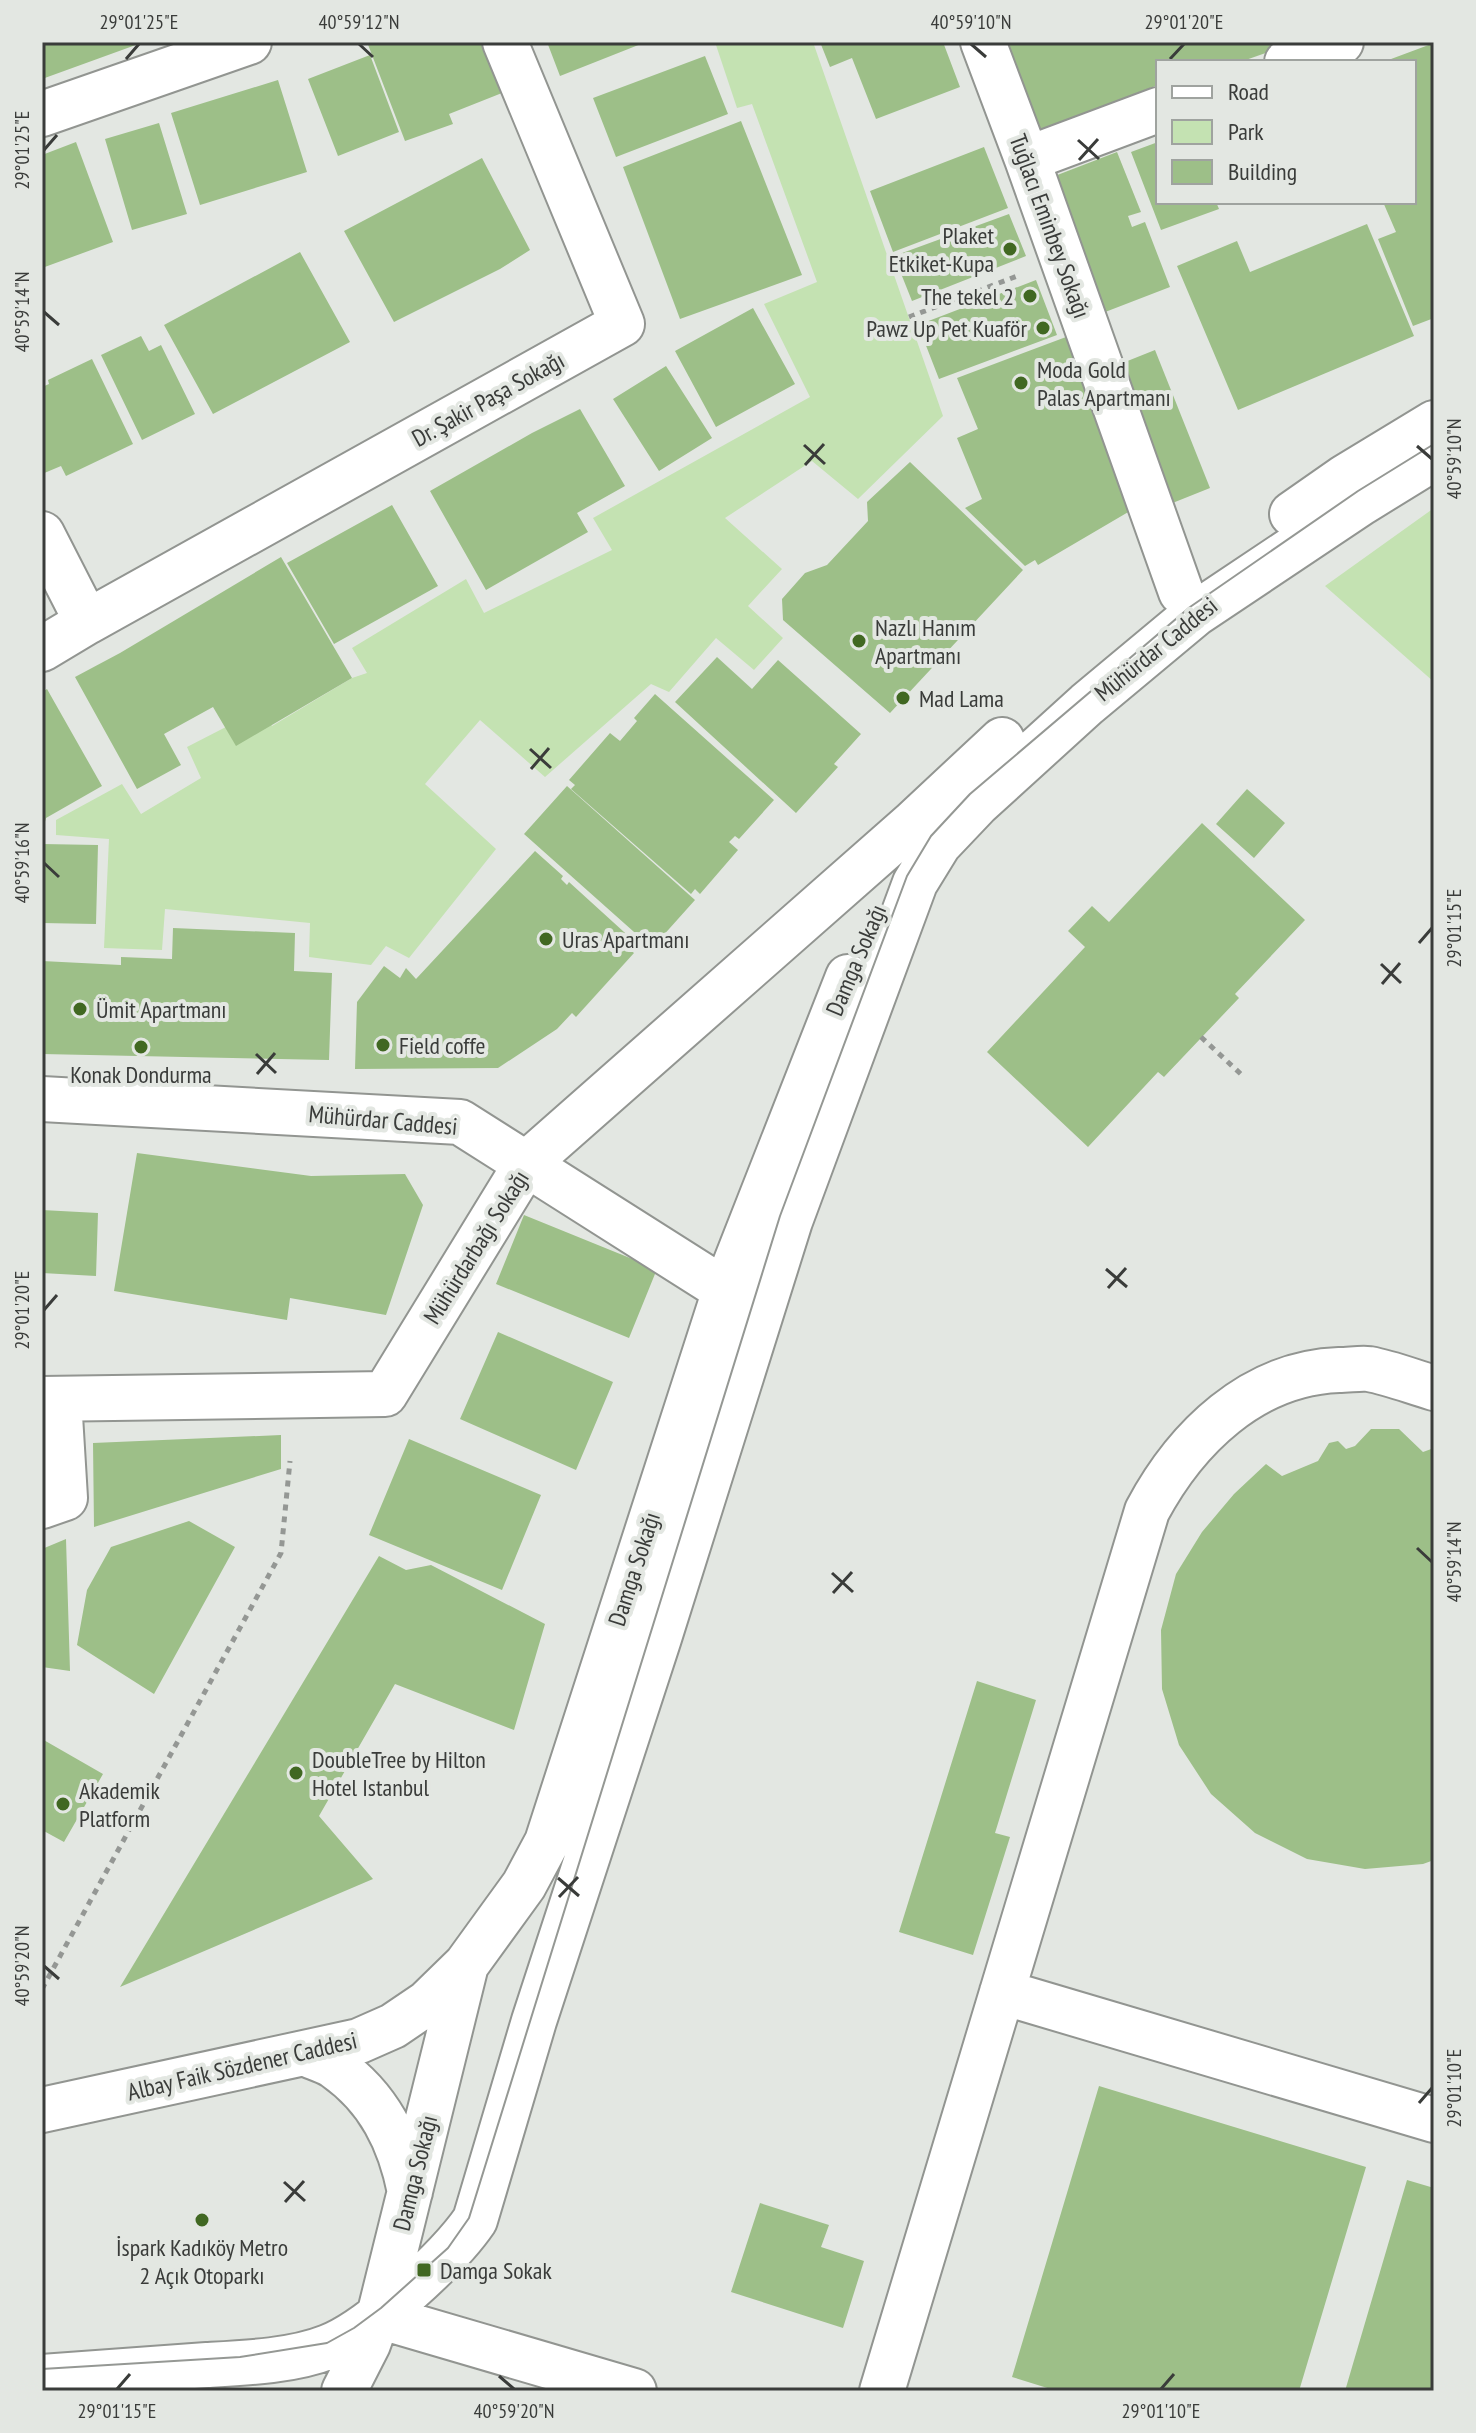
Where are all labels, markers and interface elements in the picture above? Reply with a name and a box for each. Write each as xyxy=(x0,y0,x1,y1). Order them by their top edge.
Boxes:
text: 29°01'25"E xyxy=(100,9,178,35)
text: 40°59'12"N xyxy=(319,9,399,35)
text: 40°59'10"N xyxy=(931,9,1011,35)
text: 29°01'20"E xyxy=(1145,9,1223,35)
legend xyxy=(1156,60,1416,204)
text: Road xyxy=(1228,76,1269,107)
text: 29°01'25"E xyxy=(9,111,35,189)
text: Park xyxy=(1228,116,1264,147)
street label: Tuğlacı Eminbey Sokağı xyxy=(1002,130,1098,322)
text: Building xyxy=(1228,156,1297,187)
place label: Plaket Etkiket-Kupa xyxy=(889,220,994,279)
marker: Plaket Etkiket-Kupa xyxy=(1001,240,1019,258)
text: 40°59'14"N xyxy=(9,272,35,352)
place label: The tekel 2 xyxy=(921,281,1014,312)
marker: The tekel 2 xyxy=(1021,287,1039,305)
place label: Pawz Up Pet Kuaför xyxy=(866,313,1027,344)
marker: Pawz Up Pet Kuaför xyxy=(1034,319,1052,337)
street label: Dr. Şakir Paşa Sokağı xyxy=(406,344,570,454)
place label: Moda Gold Palas Apartmanı xyxy=(1037,354,1171,413)
marker: Moda Gold Palas Apartmanı xyxy=(1012,374,1030,392)
text: 40°59'10"N xyxy=(1441,419,1467,499)
street label: Mühürdar Caddesi xyxy=(1088,590,1224,708)
place label: Nazlı Hanım Apartmanı xyxy=(875,612,976,671)
marker: Nazlı Hanım Apartmanı xyxy=(850,632,868,650)
place label: Mad Lama xyxy=(919,683,1004,714)
marker: Mad Lama xyxy=(894,689,912,707)
text: 40°59'16"N xyxy=(9,823,35,903)
text: 29°01'15"E xyxy=(1441,889,1467,967)
street label: Damga Sokağı xyxy=(819,900,893,1020)
place label: Uras Apartmanı xyxy=(562,924,689,955)
marker: Uras Apartmanı xyxy=(537,930,555,948)
place label: Ümit Apartmanı xyxy=(96,994,227,1025)
marker: Ümit Apartmanı xyxy=(71,1000,89,1018)
place label: Field coffe xyxy=(399,1030,485,1061)
marker: Field coffe xyxy=(374,1036,392,1054)
marker: Konak Dondurma xyxy=(132,1038,150,1056)
place label: Konak Dondurma xyxy=(70,1059,212,1090)
street label: Mühürdar Caddesi xyxy=(307,1098,459,1142)
street label: Mühürdarbağı Sokağı xyxy=(416,1164,536,1330)
text: 29°01'20"E xyxy=(9,1271,35,1349)
street label: Damga Sokağı xyxy=(601,1508,667,1630)
text: 40°59'14"N xyxy=(1441,1522,1467,1602)
place label: DoubleTree by Hilton Hotel Istanbul xyxy=(312,1744,486,1803)
marker: DoubleTree by Hilton Hotel Istanbul xyxy=(287,1764,305,1782)
place label: Akademik Platform xyxy=(79,1775,160,1834)
marker: Akademik Platform xyxy=(54,1795,72,1813)
text: 40°59'20"N xyxy=(9,1926,35,2006)
street label: Albay Faik Sözdener Caddesi xyxy=(124,2025,360,2107)
text: 29°01'10"E xyxy=(1441,2049,1467,2127)
street label: Damga Sokağı xyxy=(386,2112,444,2234)
marker: İspark Kadıköy Metro 2 Açık Otoparkı xyxy=(193,2211,211,2229)
place label: İspark Kadıköy Metro 2 Açık Otoparkı xyxy=(116,2232,288,2291)
place label: Damga Sokak xyxy=(440,2255,552,2286)
marker: Damga Sokak xyxy=(415,2261,433,2279)
text: 29°01'15"E xyxy=(78,2398,156,2424)
text: 40°59'20"N xyxy=(474,2398,554,2424)
text: 29°01'10"E xyxy=(1122,2398,1200,2424)

